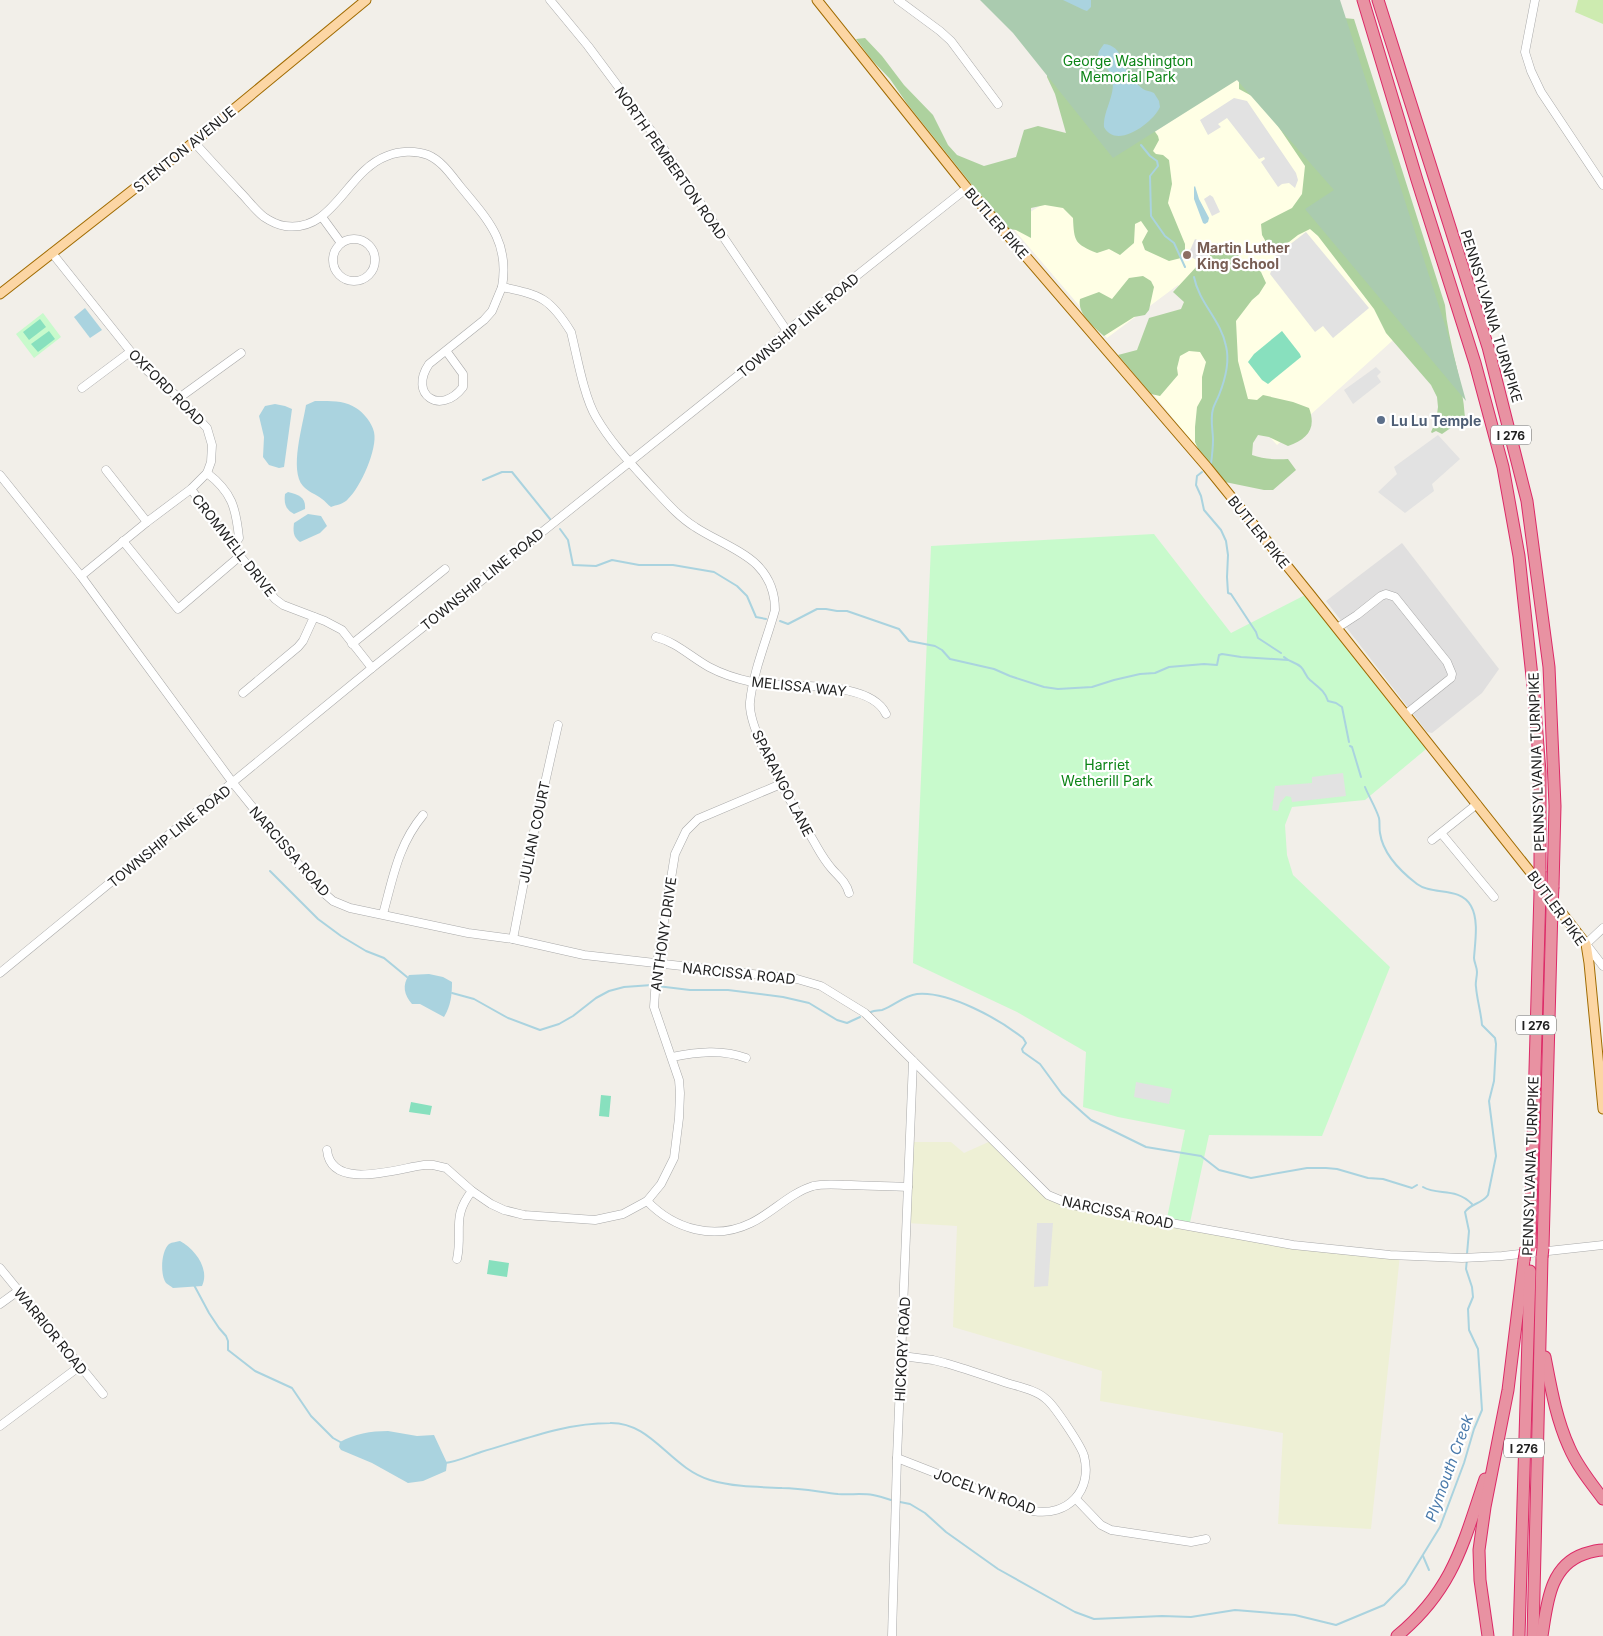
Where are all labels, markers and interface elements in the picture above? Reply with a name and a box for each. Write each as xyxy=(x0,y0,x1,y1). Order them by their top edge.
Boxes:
park label: George Washington Memorial Park xyxy=(1063,52,1193,85)
street label: NORTH PEMBERTON ROAD xyxy=(612,83,730,243)
street label: STENTON AVENUE xyxy=(129,102,239,196)
street label: BUTLER PIKE xyxy=(962,184,1032,262)
street label: PENNSYLVANIA TURNPIKE xyxy=(1458,228,1526,404)
place label: Martin Luther King School xyxy=(1197,239,1290,272)
marker: Martin Luther King School xyxy=(1181,249,1193,261)
street label: TOWNSHIP LINE ROAD xyxy=(734,269,862,381)
street label: OXFORD ROAD xyxy=(125,345,209,429)
place label: Lu Lu Temple xyxy=(1391,412,1481,429)
marker: Lu Lu Temple xyxy=(1375,414,1387,426)
road number: I 276 xyxy=(1491,426,1531,444)
street label: CROMWELL DRIVE xyxy=(189,490,279,600)
street label: BUTLER PIKE xyxy=(1225,492,1293,572)
street label: TOWNSHIP LINE ROAD xyxy=(417,524,547,634)
street label: PENNSYLVANIA TURNPIKE xyxy=(1524,672,1548,852)
street label: MELISSA WAY xyxy=(751,673,848,699)
street label: SPARANGO LANE xyxy=(749,727,817,839)
park label: Harriet Wetherill Park xyxy=(1061,756,1153,789)
street label: JULIAN COURT xyxy=(515,780,553,884)
street label: TOWNSHIP LINE ROAD xyxy=(104,781,234,891)
street label: NARCISSA ROAD xyxy=(246,802,334,900)
street label: BUTLER PIKE xyxy=(1524,867,1590,949)
street label: ANTHONY DRIVE xyxy=(647,876,679,992)
street label: NARCISSA ROAD xyxy=(682,959,796,987)
road number: I 276 xyxy=(1516,1016,1556,1034)
street label: PENNSYLVANIA TURNPIKE xyxy=(1518,1076,1542,1256)
street label: NARCISSA ROAD xyxy=(1061,1192,1175,1232)
street label: WARRIOR ROAD xyxy=(11,1284,91,1378)
street label: HICKORY ROAD xyxy=(891,1296,913,1402)
water label: Plymouth Creek xyxy=(1421,1411,1477,1524)
road number: I 276 xyxy=(1504,1439,1544,1458)
street label: JOCELYN ROAD xyxy=(931,1465,1039,1517)

